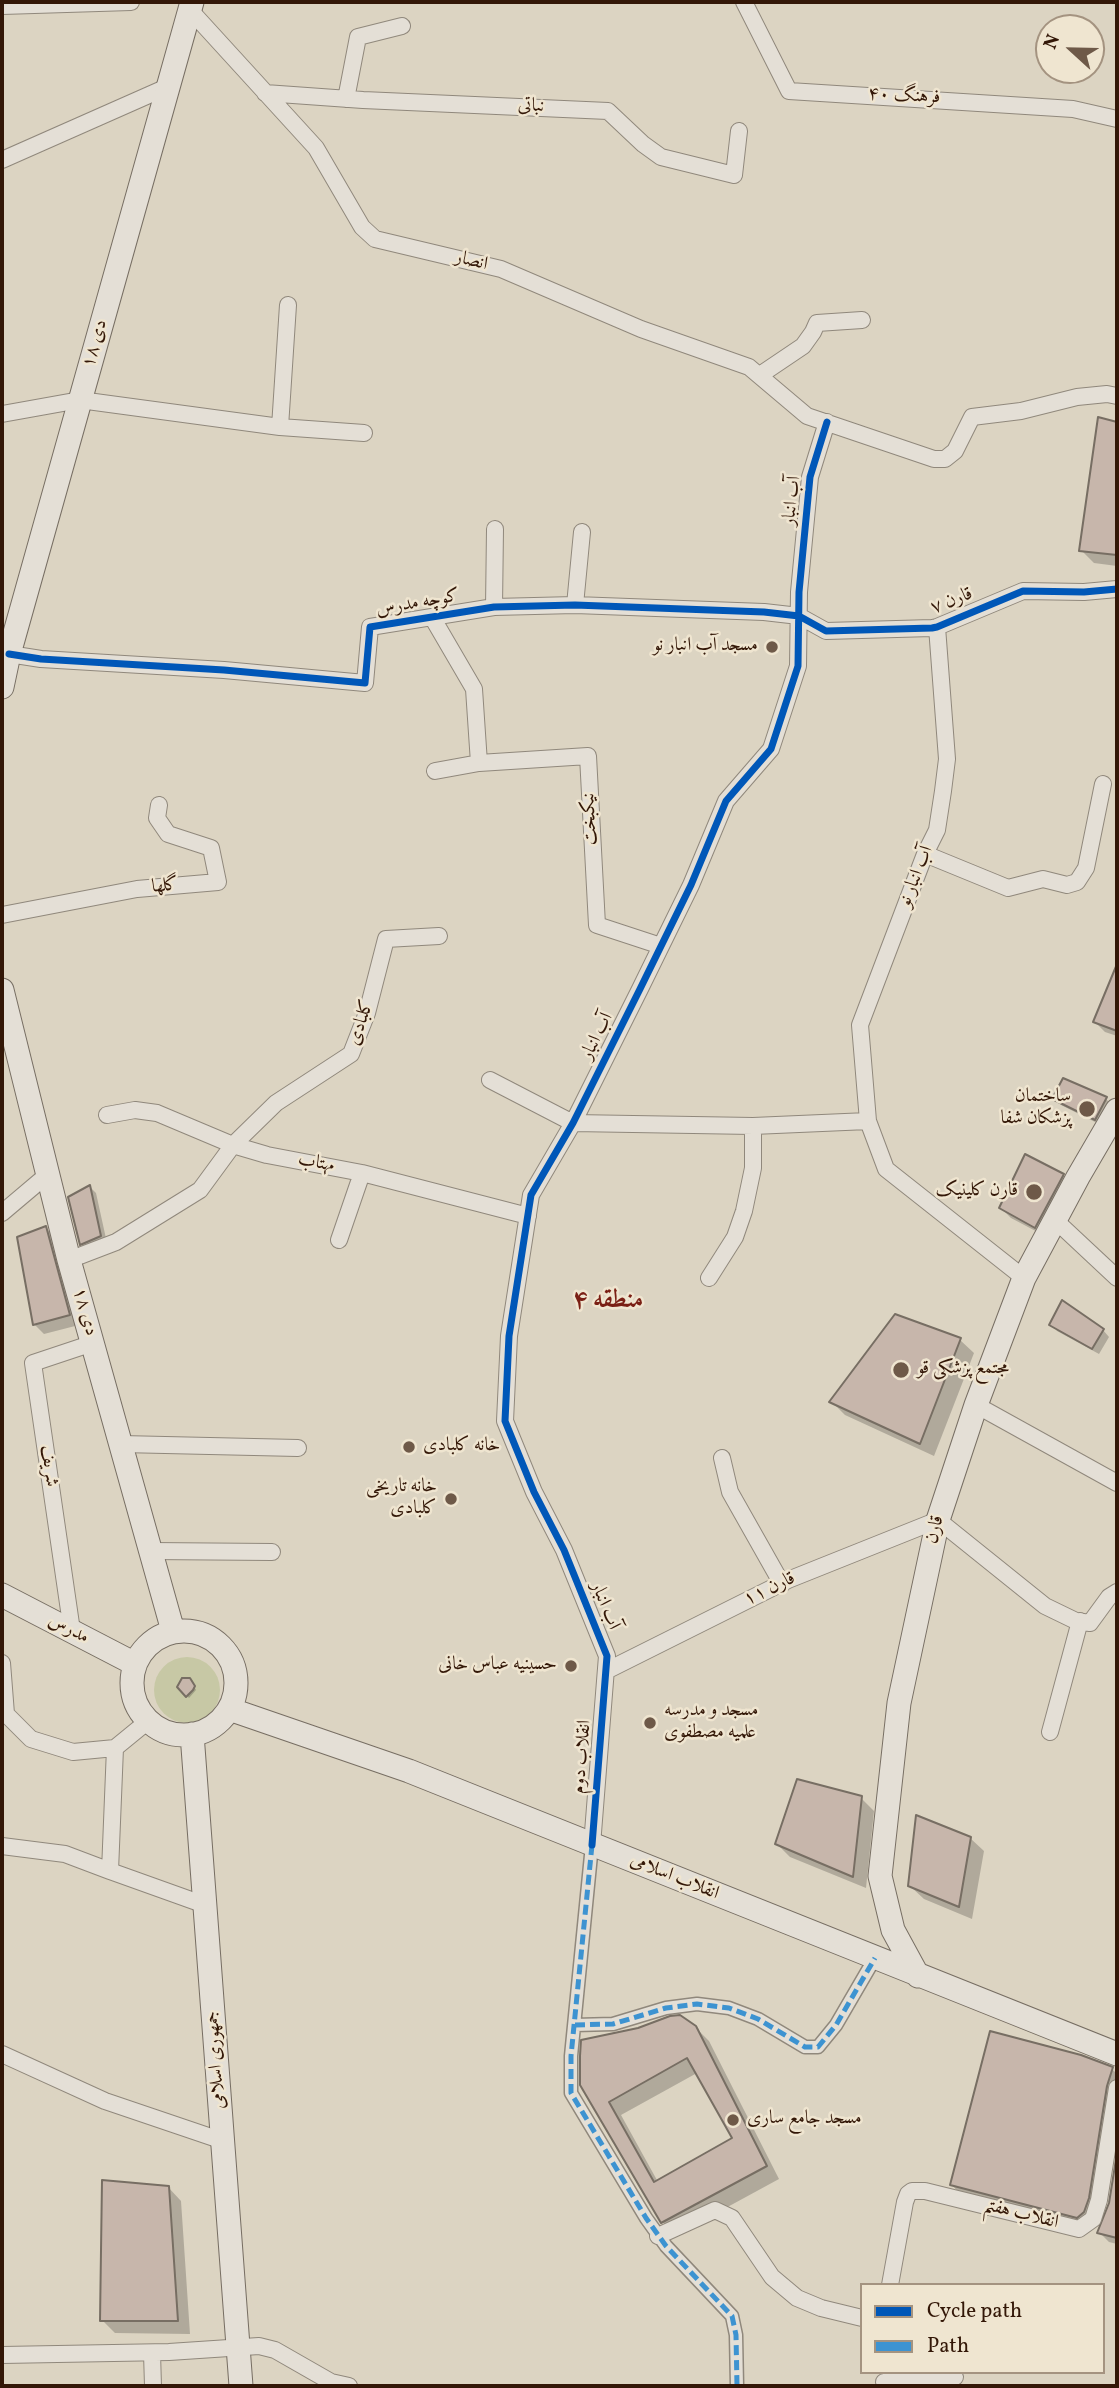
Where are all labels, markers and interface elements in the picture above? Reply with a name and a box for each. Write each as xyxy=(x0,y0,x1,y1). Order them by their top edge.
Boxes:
north arrow xyxy=(1035,14,1105,84)
text: N xyxy=(1038,31,1067,53)
street label: فرهنگ ۴۰ xyxy=(867,84,941,110)
street label: نباتی xyxy=(517,95,545,119)
street label: انصار xyxy=(452,247,490,277)
street label: ۱۸ دی xyxy=(78,317,114,371)
street label: آب انبار xyxy=(779,475,807,527)
street label: قارن ٧ xyxy=(928,584,976,620)
street label: کوچه مدرس xyxy=(374,585,462,623)
place label: مسجد آب انبار نو xyxy=(653,636,758,658)
marker: مسجد آب انبار نو xyxy=(764,639,780,655)
street label: نیکبخت xyxy=(578,792,604,846)
street label: آب انبار نو xyxy=(894,843,940,911)
street label: گلها xyxy=(151,874,179,900)
street label: کلبادی xyxy=(344,997,380,1049)
street label: آب انبار xyxy=(576,1010,620,1064)
place label: ساختمان پزشکان شفا xyxy=(1001,1087,1071,1131)
marker: ساختمان پزشکان شفا xyxy=(1077,1099,1097,1119)
street label: مهتاب xyxy=(296,1149,336,1179)
place label: قارن کلینیک xyxy=(936,1181,1018,1203)
marker: قارن کلینیک xyxy=(1024,1182,1044,1202)
street label: ۱۸ دی xyxy=(66,1285,102,1339)
district label: منطقه ۴ xyxy=(573,1286,643,1318)
place label: مجتمع پزشکی قو xyxy=(917,1359,1009,1381)
marker: مجتمع پزشکی قو xyxy=(891,1360,911,1380)
place label: خانه کلبادی xyxy=(423,1436,500,1458)
marker: خانه کلبادی xyxy=(401,1439,417,1455)
street label: شریف xyxy=(34,1444,62,1488)
place label: خانه تاریخی کلبادی xyxy=(366,1477,437,1521)
marker: خانه تاریخی کلبادی xyxy=(443,1491,459,1507)
street label: قارن xyxy=(922,1513,950,1547)
street label: قارن ۱۱ xyxy=(741,1568,799,1612)
street label: آب انبار xyxy=(584,1579,624,1633)
street label: مدرس xyxy=(44,1610,92,1650)
place label: حسینیه عباس خانی xyxy=(438,1655,557,1677)
marker: حسینیه عباس خانی xyxy=(563,1658,579,1674)
place label: مسجد و مدرسه علمیه مصطفوی xyxy=(664,1701,758,1745)
marker: مسجد و مدرسه علمیه مصطفوی xyxy=(642,1715,658,1731)
street label: انقلاب دوم xyxy=(568,1719,598,1795)
street label: انقلاب اسلامی xyxy=(626,1850,722,1906)
street label: جمهوری اسلامی xyxy=(202,2010,232,2110)
place label: مسجد جامع ساری xyxy=(747,2109,862,2131)
marker: مسجد جامع ساری xyxy=(725,2112,741,2128)
street label: انقلاب هفتم xyxy=(981,2195,1061,2235)
legend xyxy=(860,2283,1105,2374)
text: Cycle path xyxy=(927,2297,1022,2326)
text: Path xyxy=(927,2332,969,2361)

